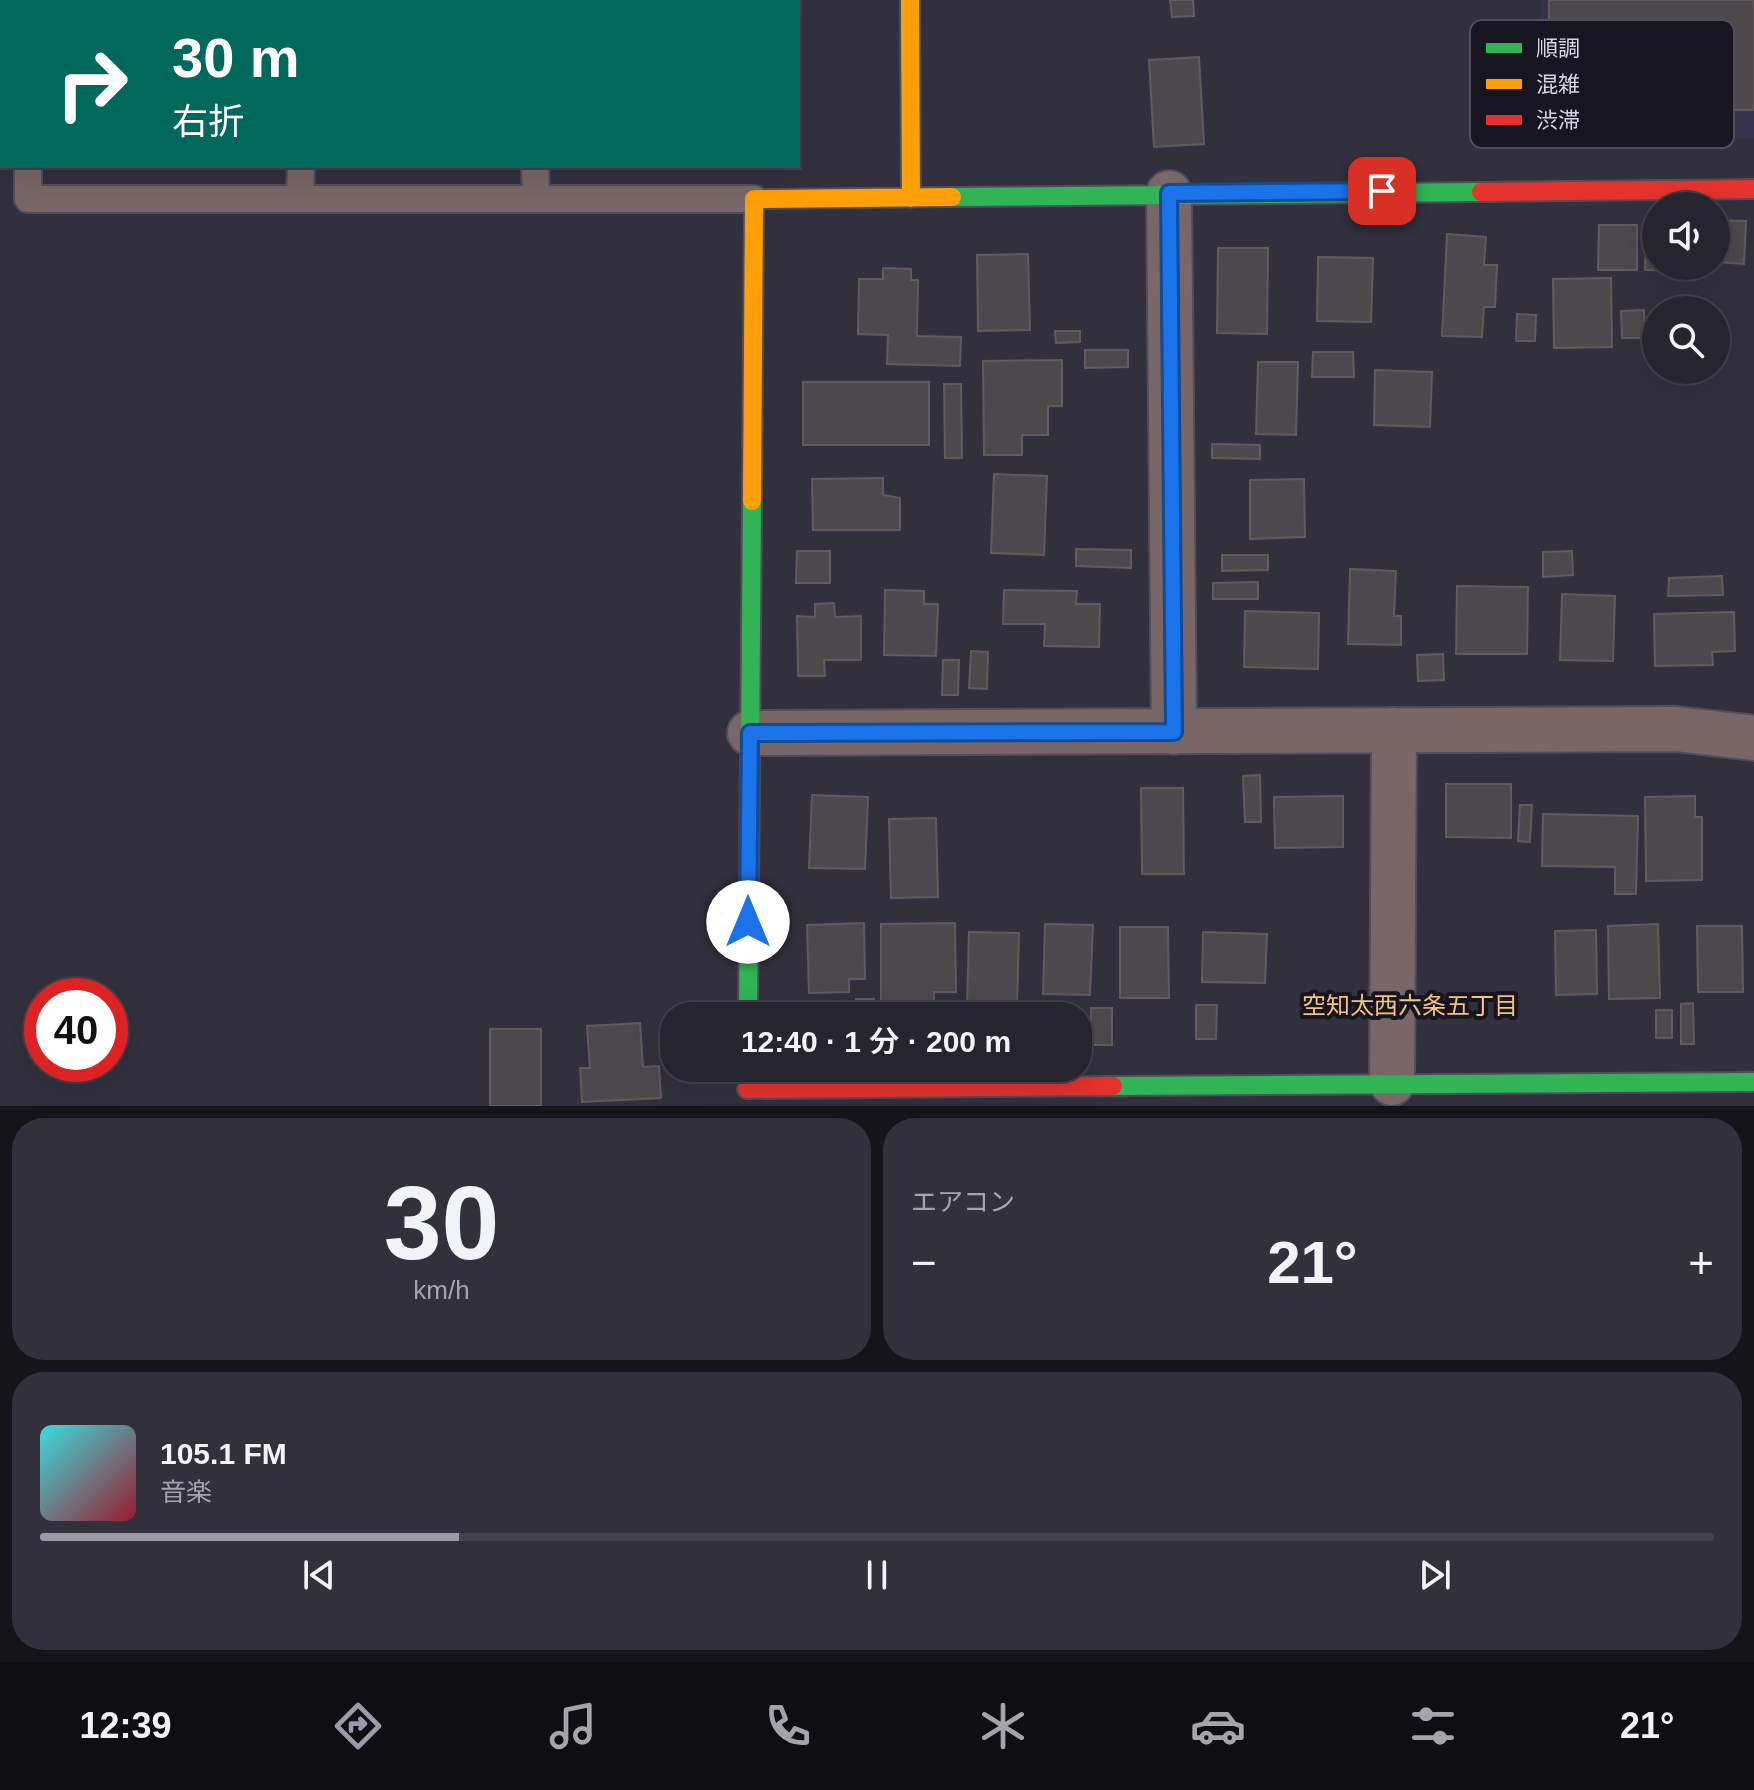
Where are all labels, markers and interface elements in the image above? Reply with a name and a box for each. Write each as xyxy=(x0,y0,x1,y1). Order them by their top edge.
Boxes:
legend xyxy=(1470,20,1734,148)
text: 30 m xyxy=(172,26,300,89)
icon: right xyxy=(40,32,144,136)
text: 順調 xyxy=(1536,36,1580,61)
text: 混雑 xyxy=(1536,72,1580,97)
text: 右折 xyxy=(172,101,244,142)
text: 渋滞 xyxy=(1536,108,1580,133)
pin xyxy=(1348,157,1416,225)
icon: arrive xyxy=(1360,169,1404,213)
map controls xyxy=(1642,192,1730,384)
button: sound xyxy=(1642,192,1730,280)
button: search xyxy=(1642,296,1730,384)
position arrow xyxy=(706,880,790,964)
speed limit sign: 40 xyxy=(24,978,128,1082)
district label: 空知太西六条五丁目 xyxy=(1302,992,1518,1019)
text: 12:40 · 1 分 · 200 m xyxy=(741,1025,1011,1058)
text: 30 xyxy=(384,1165,499,1281)
text: エアコン xyxy=(911,1187,1015,1217)
text: 21° xyxy=(1267,1229,1358,1296)
text: − xyxy=(911,1238,937,1287)
text: + xyxy=(1688,1238,1714,1287)
text: km/h xyxy=(413,1275,470,1305)
text: 105.1 FM xyxy=(160,1437,287,1470)
text: 音楽 xyxy=(160,1477,212,1507)
icon: previous xyxy=(297,1553,341,1597)
icon: pause xyxy=(855,1553,899,1597)
icon: next xyxy=(1413,1553,1457,1597)
icon: directions xyxy=(330,1698,386,1754)
icon: music xyxy=(545,1698,601,1754)
icon: phone xyxy=(760,1698,816,1754)
icon: climate xyxy=(975,1698,1031,1754)
icon: car xyxy=(1190,1698,1246,1754)
icon: filters xyxy=(1405,1698,1461,1754)
text: 12:39 xyxy=(79,1705,172,1746)
text: 21° xyxy=(1620,1705,1674,1746)

